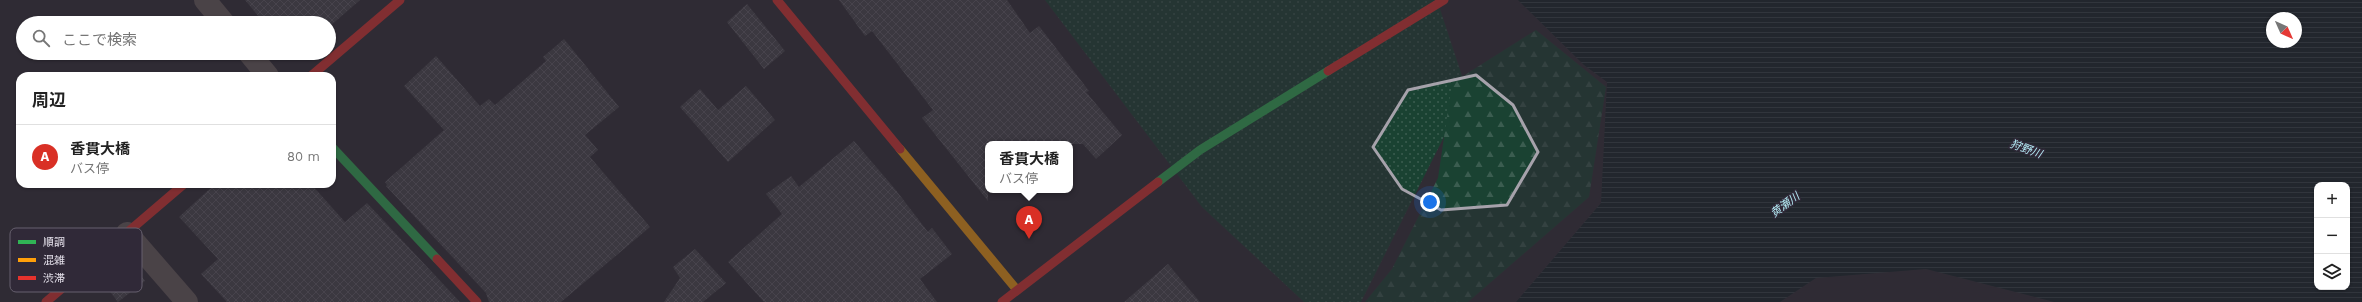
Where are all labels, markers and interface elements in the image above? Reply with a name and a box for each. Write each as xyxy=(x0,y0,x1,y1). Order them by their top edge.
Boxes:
north arrow xyxy=(2266,12,2302,48)
search box xyxy=(16,16,336,60)
icon: search xyxy=(30,27,52,49)
text: ここで検索 xyxy=(62,31,137,49)
text: 周辺 xyxy=(32,90,66,110)
water label: 狩野川 xyxy=(2008,137,2045,161)
text: 香貫大橋 xyxy=(70,140,130,158)
popup xyxy=(985,141,1073,193)
text: A xyxy=(41,149,49,164)
text: 80 m xyxy=(287,149,320,164)
text: 香貫大橋 xyxy=(999,150,1059,168)
text: バス停 xyxy=(70,161,109,176)
text: バス停 xyxy=(999,171,1038,186)
map controls xyxy=(2314,182,2350,290)
button: + xyxy=(2314,182,2350,218)
water label: 黄瀬川 xyxy=(1768,189,1803,220)
your location xyxy=(1420,192,1440,212)
pin: A xyxy=(1016,206,1042,239)
button: − xyxy=(2314,218,2350,254)
legend xyxy=(10,228,142,292)
text: 順調 xyxy=(43,236,65,249)
text: 混雑 xyxy=(43,254,65,267)
button: layers xyxy=(2314,254,2350,290)
text: 渋滞 xyxy=(43,272,65,285)

